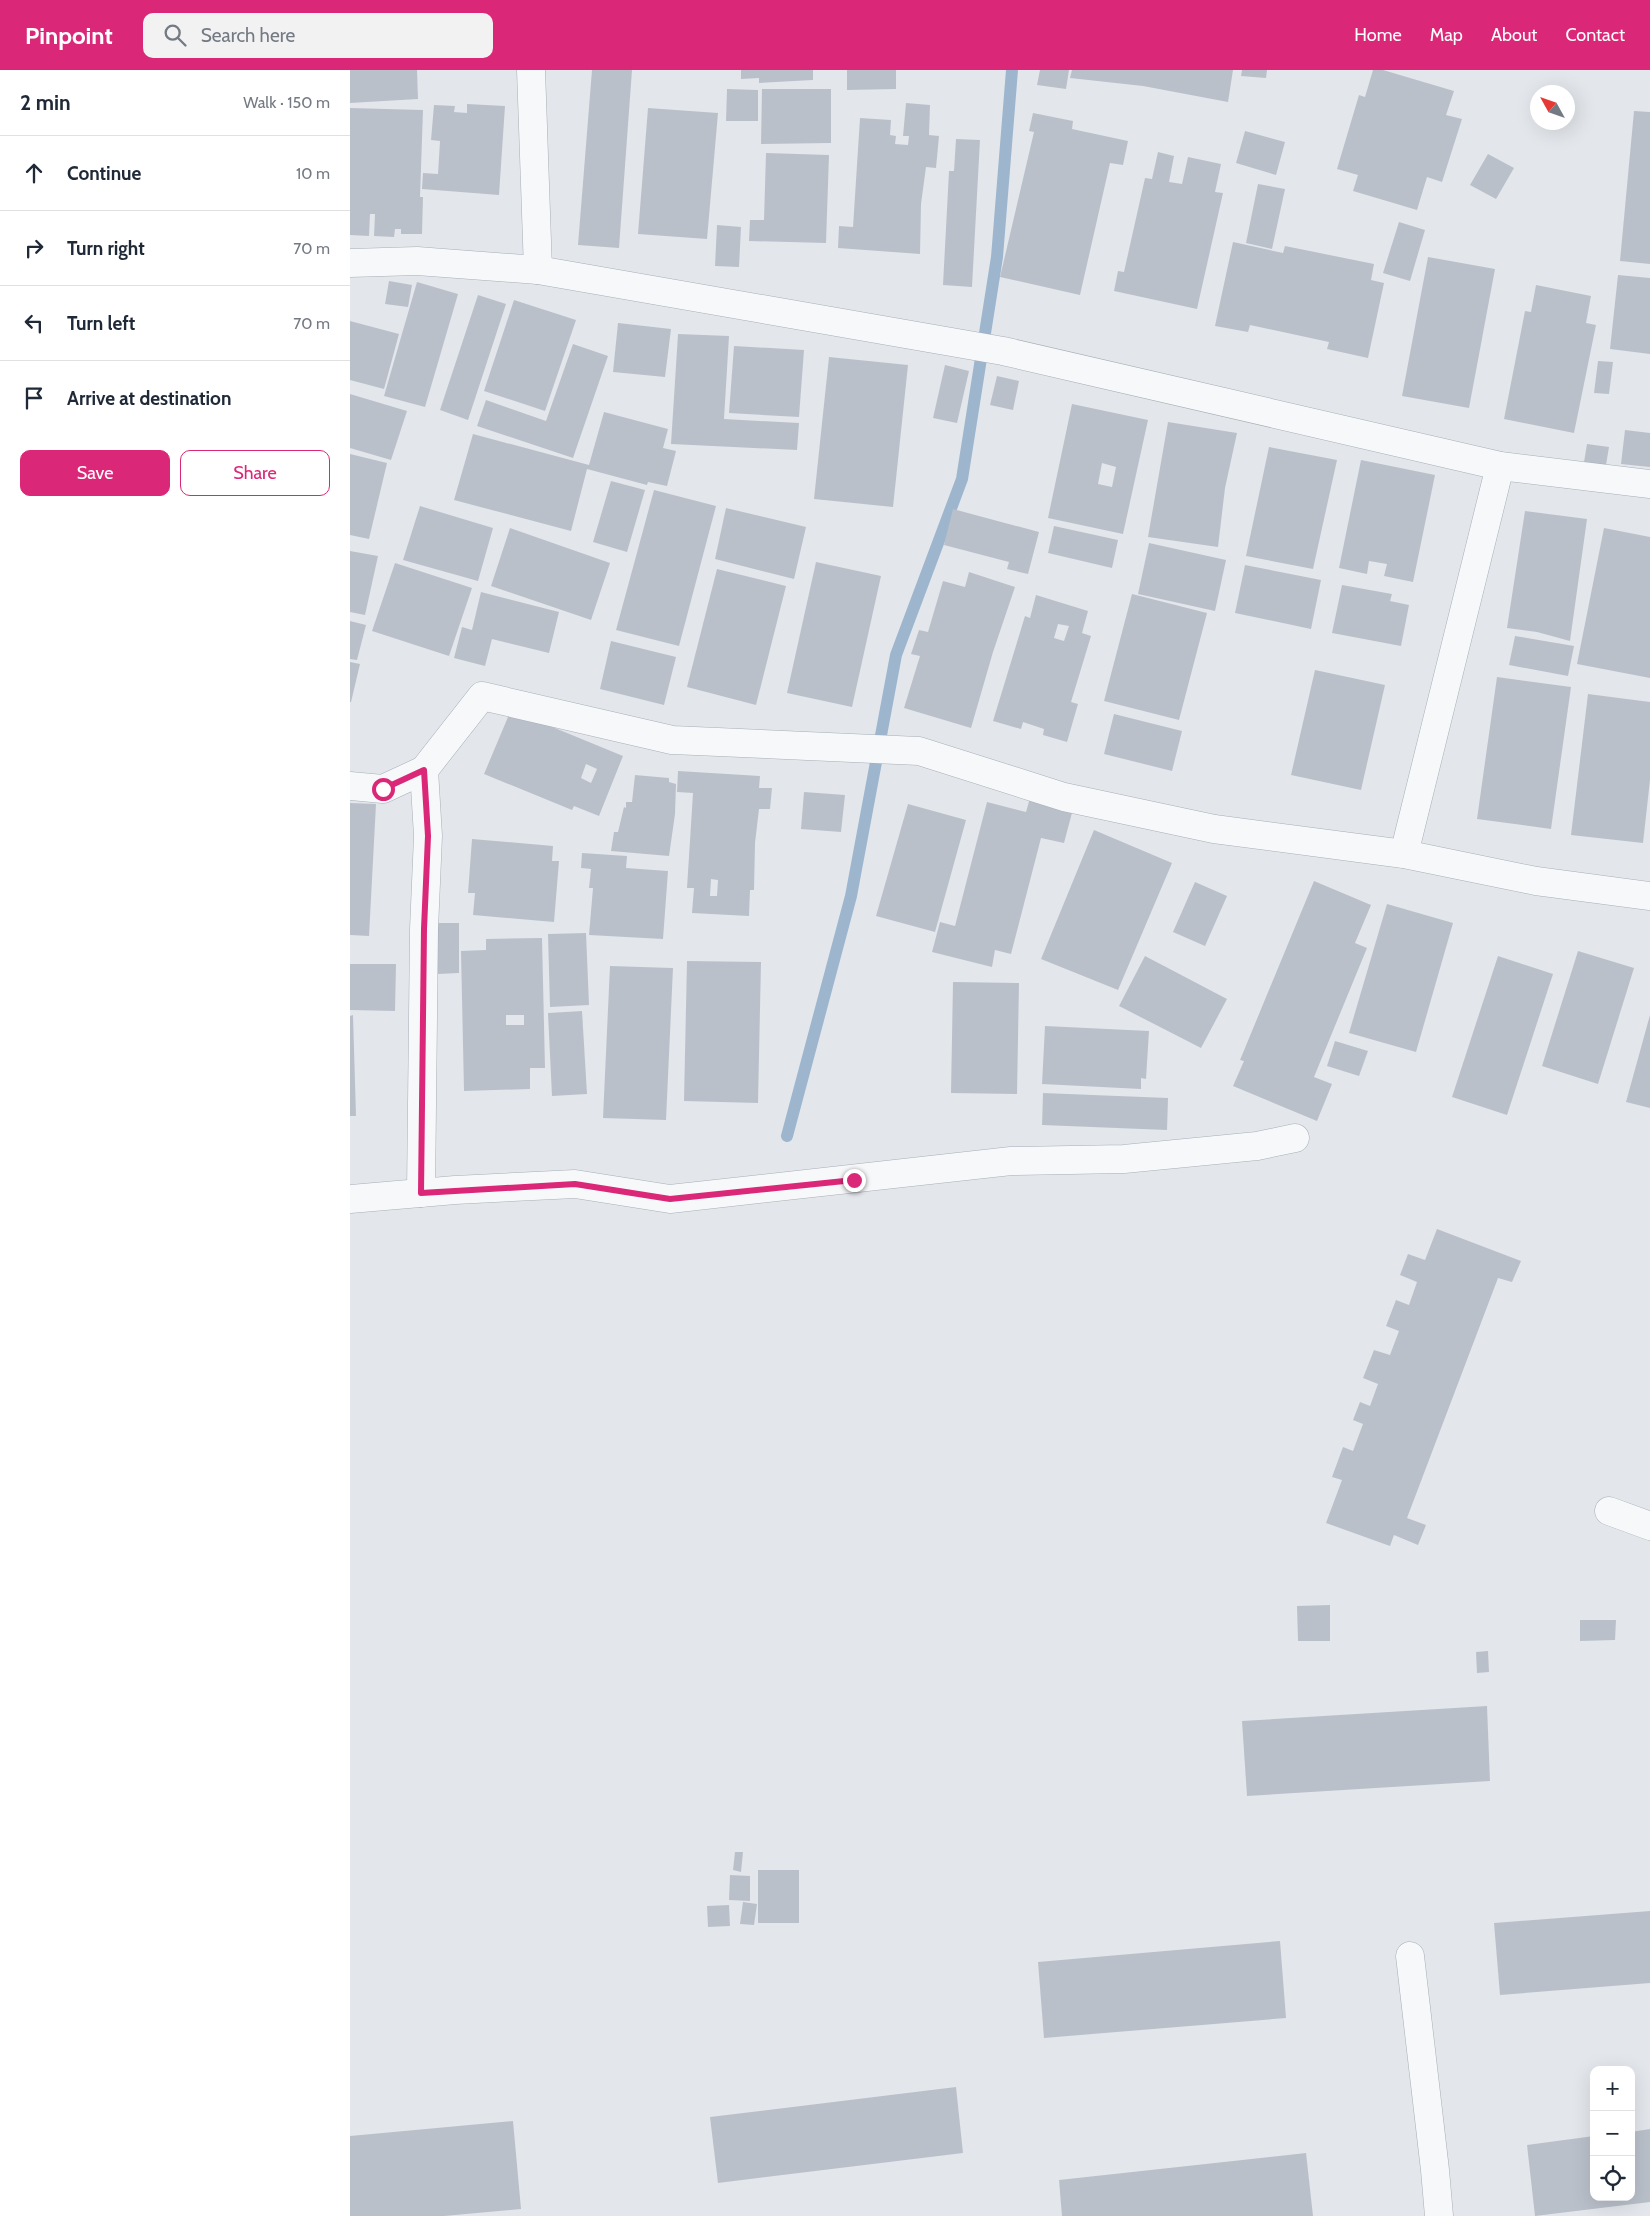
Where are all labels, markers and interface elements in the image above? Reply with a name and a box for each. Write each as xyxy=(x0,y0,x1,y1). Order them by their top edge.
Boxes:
search box xyxy=(143,13,493,58)
text: Pinpoint xyxy=(25,21,113,50)
icon: search xyxy=(161,21,189,49)
text: Search here xyxy=(201,24,295,47)
text: Home xyxy=(1354,24,1402,46)
text: Map xyxy=(1430,24,1463,46)
text: About xyxy=(1491,24,1537,46)
text: Contact xyxy=(1565,24,1625,46)
north arrow xyxy=(1530,85,1575,130)
text: 2 min xyxy=(20,90,71,115)
text: Walk · 150 m xyxy=(243,93,330,112)
icon: ahead xyxy=(20,159,48,187)
text: Continue xyxy=(67,162,141,185)
text: 10 m xyxy=(296,164,330,183)
icon: right xyxy=(20,234,48,262)
text: Turn right xyxy=(67,237,145,260)
text: 70 m xyxy=(293,239,330,258)
icon: left xyxy=(20,309,48,337)
text: Turn left xyxy=(67,312,135,335)
text: 70 m xyxy=(293,314,330,333)
icon: arrive xyxy=(20,384,48,412)
text: Arrive at destination xyxy=(67,387,231,410)
button: Save xyxy=(20,450,170,496)
button: Share xyxy=(180,450,330,496)
route start xyxy=(372,778,395,801)
route end xyxy=(843,1169,866,1192)
map controls xyxy=(1590,2066,1635,2201)
button: + xyxy=(1590,2066,1635,2111)
button: − xyxy=(1590,2111,1635,2156)
button: locate xyxy=(1590,2156,1635,2201)

